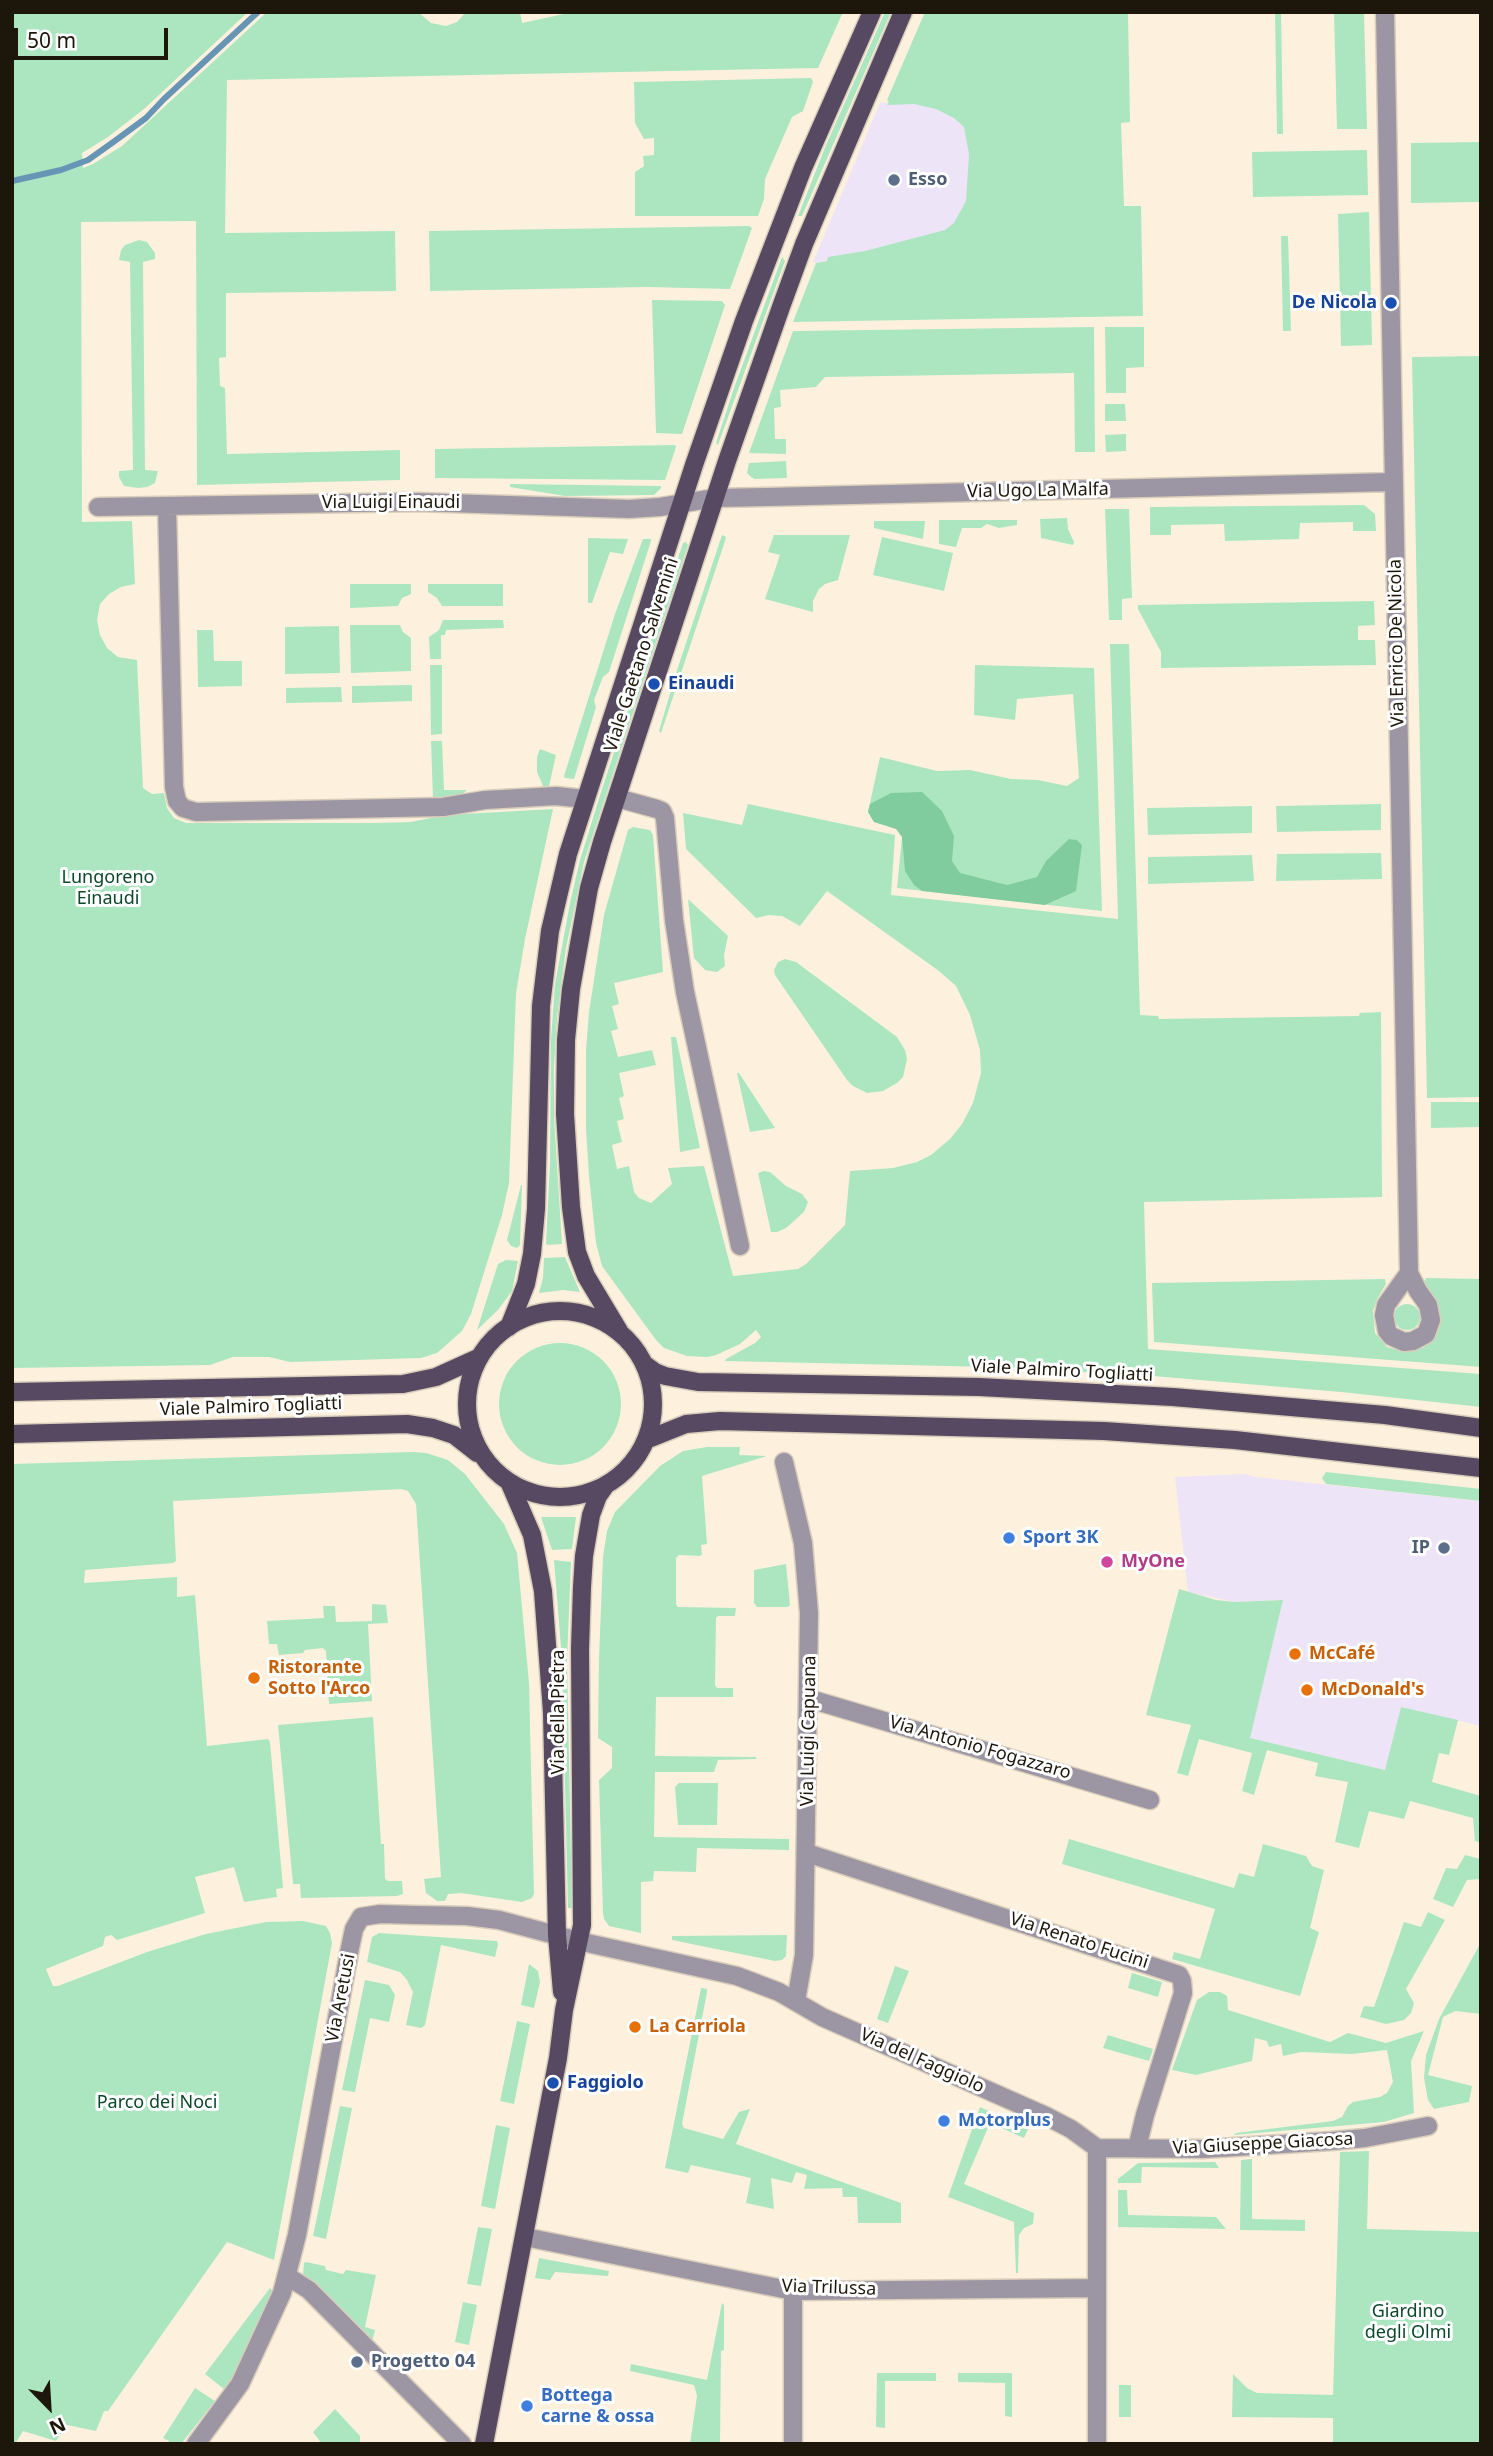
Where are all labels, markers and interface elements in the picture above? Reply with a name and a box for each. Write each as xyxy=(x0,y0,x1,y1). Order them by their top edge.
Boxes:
scale bar xyxy=(18,14,172,58)
text: 50 m xyxy=(27,26,76,54)
place label: Esso xyxy=(908,169,947,191)
marker: Esso xyxy=(886,172,902,188)
place label: De Nicola xyxy=(1292,292,1377,314)
marker: De Nicola xyxy=(1383,295,1399,311)
street label: Via Ugo La Malfa xyxy=(967,479,1109,503)
street label: Via Luigi Einaudi xyxy=(322,492,460,514)
street label: Viale Gaetano Salvemini xyxy=(600,555,684,755)
street label: Via Enrico De Nicola xyxy=(1385,559,1409,727)
place label: Einaudi xyxy=(668,673,734,695)
marker: Einaudi xyxy=(646,676,662,692)
park label: Lungoreno Einaudi xyxy=(62,867,154,910)
street label: Viale Palmiro Togliatti xyxy=(970,1355,1154,1387)
street label: Viale Palmiro Togliatti xyxy=(159,1393,343,1421)
place label: Sport 3K xyxy=(1023,1527,1098,1549)
marker: Sport 3K xyxy=(1001,1530,1017,1546)
place label: IP xyxy=(1412,1537,1430,1559)
marker: IP xyxy=(1436,1540,1452,1556)
place label: MyOne xyxy=(1121,1551,1185,1573)
marker: MyOne xyxy=(1099,1554,1115,1570)
place label: McCafé xyxy=(1309,1643,1375,1665)
marker: McCafé xyxy=(1287,1646,1303,1662)
street label: Via della Pietra xyxy=(548,1650,570,1774)
street label: Via Luigi Capuana xyxy=(797,1655,821,1807)
place label: Ristorante Sotto l'Arco xyxy=(268,1657,370,1700)
marker: Ristorante Sotto l'Arco xyxy=(246,1670,262,1686)
place label: McDonald's xyxy=(1321,1679,1424,1701)
marker: McDonald's xyxy=(1299,1682,1315,1698)
street label: Via Antonio Fogazzaro xyxy=(887,1712,1073,1784)
street label: Via Renato Fucini xyxy=(1007,1908,1151,1974)
street label: Via Aretusi xyxy=(322,1952,360,2044)
place label: La Carriola xyxy=(649,2016,746,2038)
marker: La Carriola xyxy=(627,2019,643,2035)
street label: Via del Faggiolo xyxy=(857,2024,987,2098)
place label: Faggiolo xyxy=(567,2072,644,2094)
marker: Faggiolo xyxy=(545,2075,561,2091)
park label: Parco dei Noci xyxy=(97,2092,217,2114)
place label: Motorplus xyxy=(958,2110,1051,2132)
marker: Motorplus xyxy=(936,2113,952,2129)
street label: Via Giuseppe Giacosa xyxy=(1172,2128,1354,2160)
street label: Via Trilussa xyxy=(781,2276,877,2300)
park label: Giardino degli Olmi xyxy=(1365,2301,1451,2344)
place label: Progetto 04 xyxy=(371,2351,475,2373)
marker: Progetto 04 xyxy=(349,2354,365,2370)
north arrow xyxy=(14,2372,84,2442)
place label: Bottega carne & ossa xyxy=(541,2385,655,2428)
marker: Bottega carne & ossa xyxy=(519,2398,535,2414)
text: N xyxy=(45,2411,70,2441)

